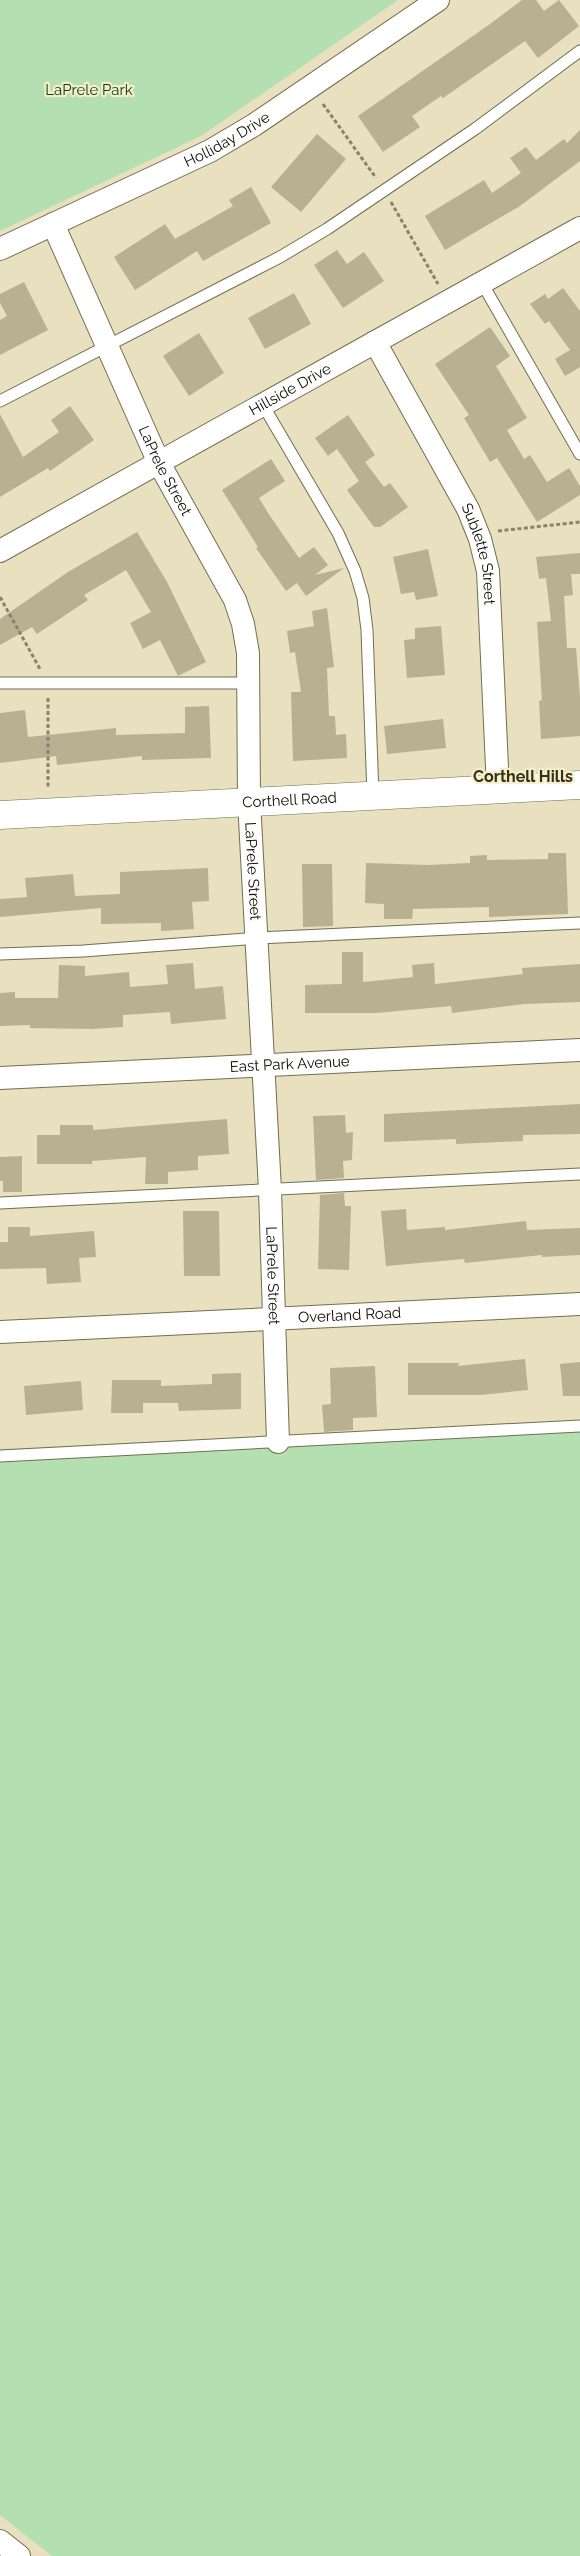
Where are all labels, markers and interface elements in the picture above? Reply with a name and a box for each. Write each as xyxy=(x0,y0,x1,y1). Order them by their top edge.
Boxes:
park label: LaPrele Park xyxy=(45,81,133,99)
street label: Holliday Drive xyxy=(181,108,273,171)
street label: Hillside Drive xyxy=(246,359,334,419)
street label: LaPrele Street xyxy=(135,423,195,519)
street label: Sublette Street xyxy=(458,500,499,605)
district label: Corthell Hills xyxy=(473,767,573,786)
street label: Corthell Road xyxy=(242,789,337,811)
street label: LaPrele Street xyxy=(241,821,264,921)
street label: East Park Avenue xyxy=(229,1052,350,1076)
street label: LaPrele Street xyxy=(262,1226,283,1325)
street label: Overland Road xyxy=(298,1304,402,1327)

